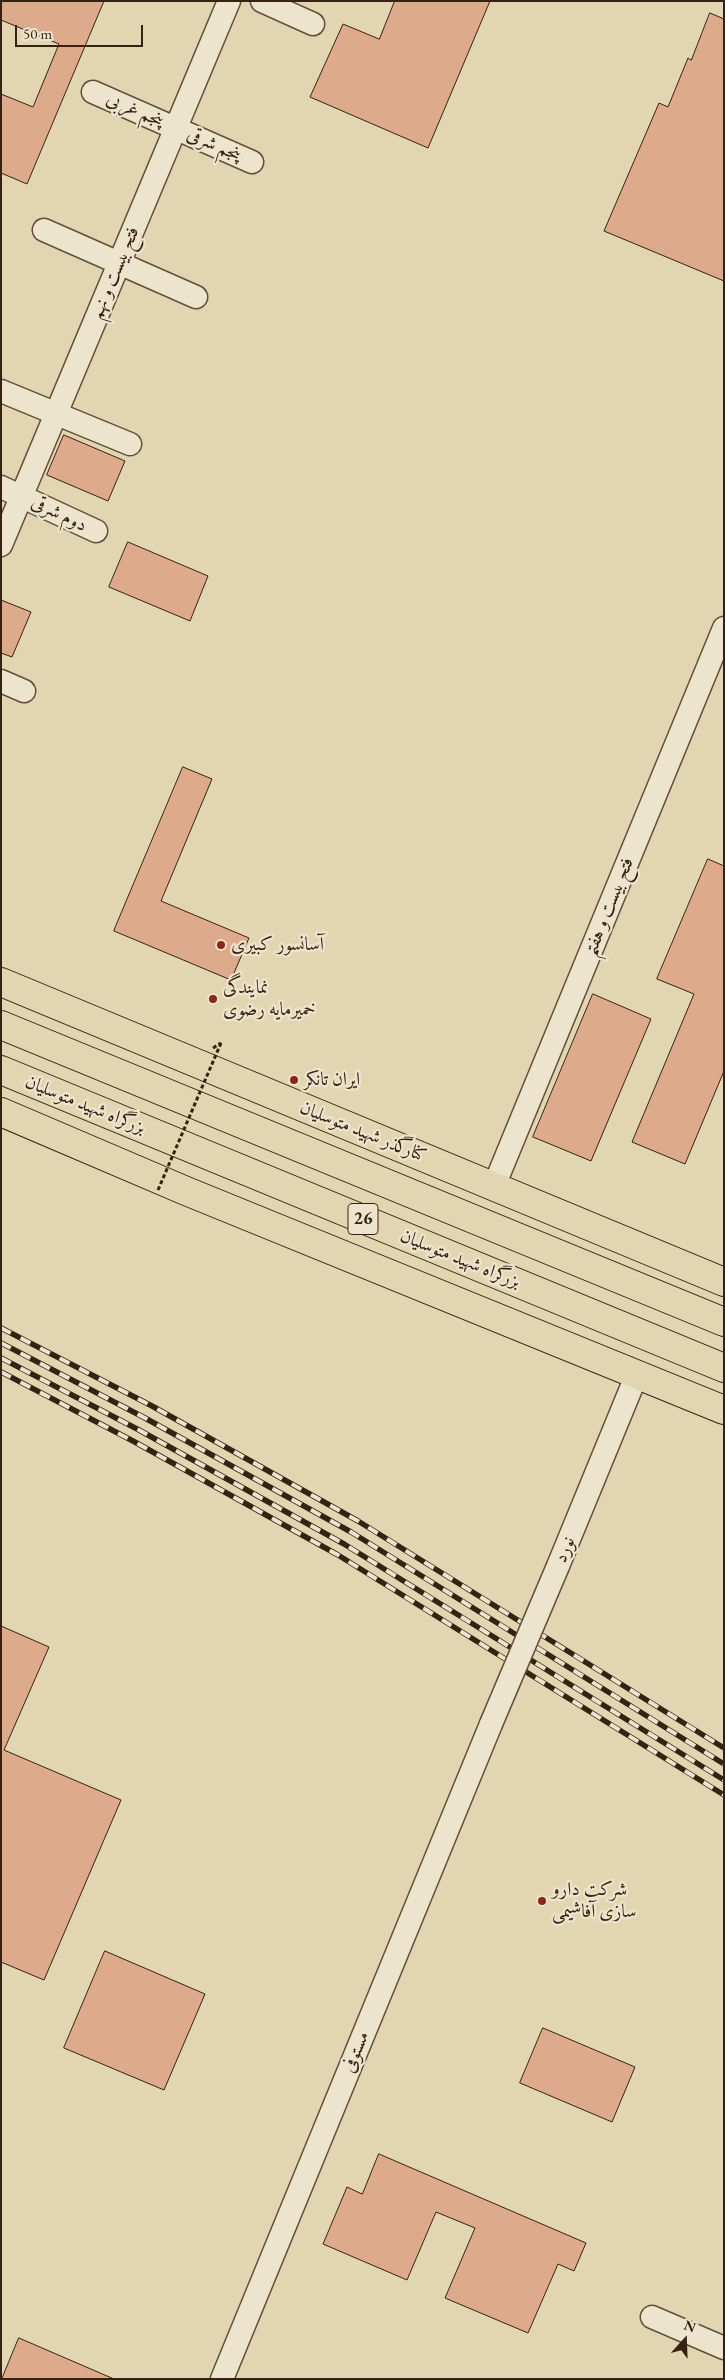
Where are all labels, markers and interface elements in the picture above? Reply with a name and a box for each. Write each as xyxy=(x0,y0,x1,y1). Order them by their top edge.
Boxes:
scale bar xyxy=(18,15,145,47)
text: 50 m xyxy=(23,24,52,43)
street label: پنجم غربی xyxy=(103,87,167,133)
street label: پنجم شرقی xyxy=(183,123,245,167)
street label: فتح بیست و نهم xyxy=(85,223,145,323)
street label: دوم شرقی xyxy=(27,491,91,537)
street label: فتح بیست و هفتم xyxy=(579,854,639,960)
place label: آسانسور کبیری xyxy=(231,934,324,956)
marker: آسانسور کبیری xyxy=(215,939,227,951)
place label: نمایندگی خمیرمایه رضوی xyxy=(223,977,316,1021)
marker: نمایندگی خمیرمایه رضوی xyxy=(207,993,219,1005)
place label: ایران تانکر xyxy=(304,1069,360,1091)
street label: بزرگراه شهید متوسلیان xyxy=(22,1071,148,1139)
marker: ایران تانکر xyxy=(288,1074,300,1086)
street label: کنارگذر شهید متوسلیان xyxy=(296,1096,430,1168)
road number: 26 xyxy=(348,1204,378,1234)
street label: بزرگراه شهید متوسلیان xyxy=(397,1225,523,1293)
street label: نورد xyxy=(550,1534,580,1566)
place label: شرکت دارو سازی آفاشیمی xyxy=(552,1879,636,1923)
marker: شرکت دارو سازی آفاشیمی xyxy=(536,1895,548,1907)
street label: مستوفی xyxy=(337,2028,375,2076)
north arrow xyxy=(660,2315,710,2365)
text: N xyxy=(682,2316,699,2336)

